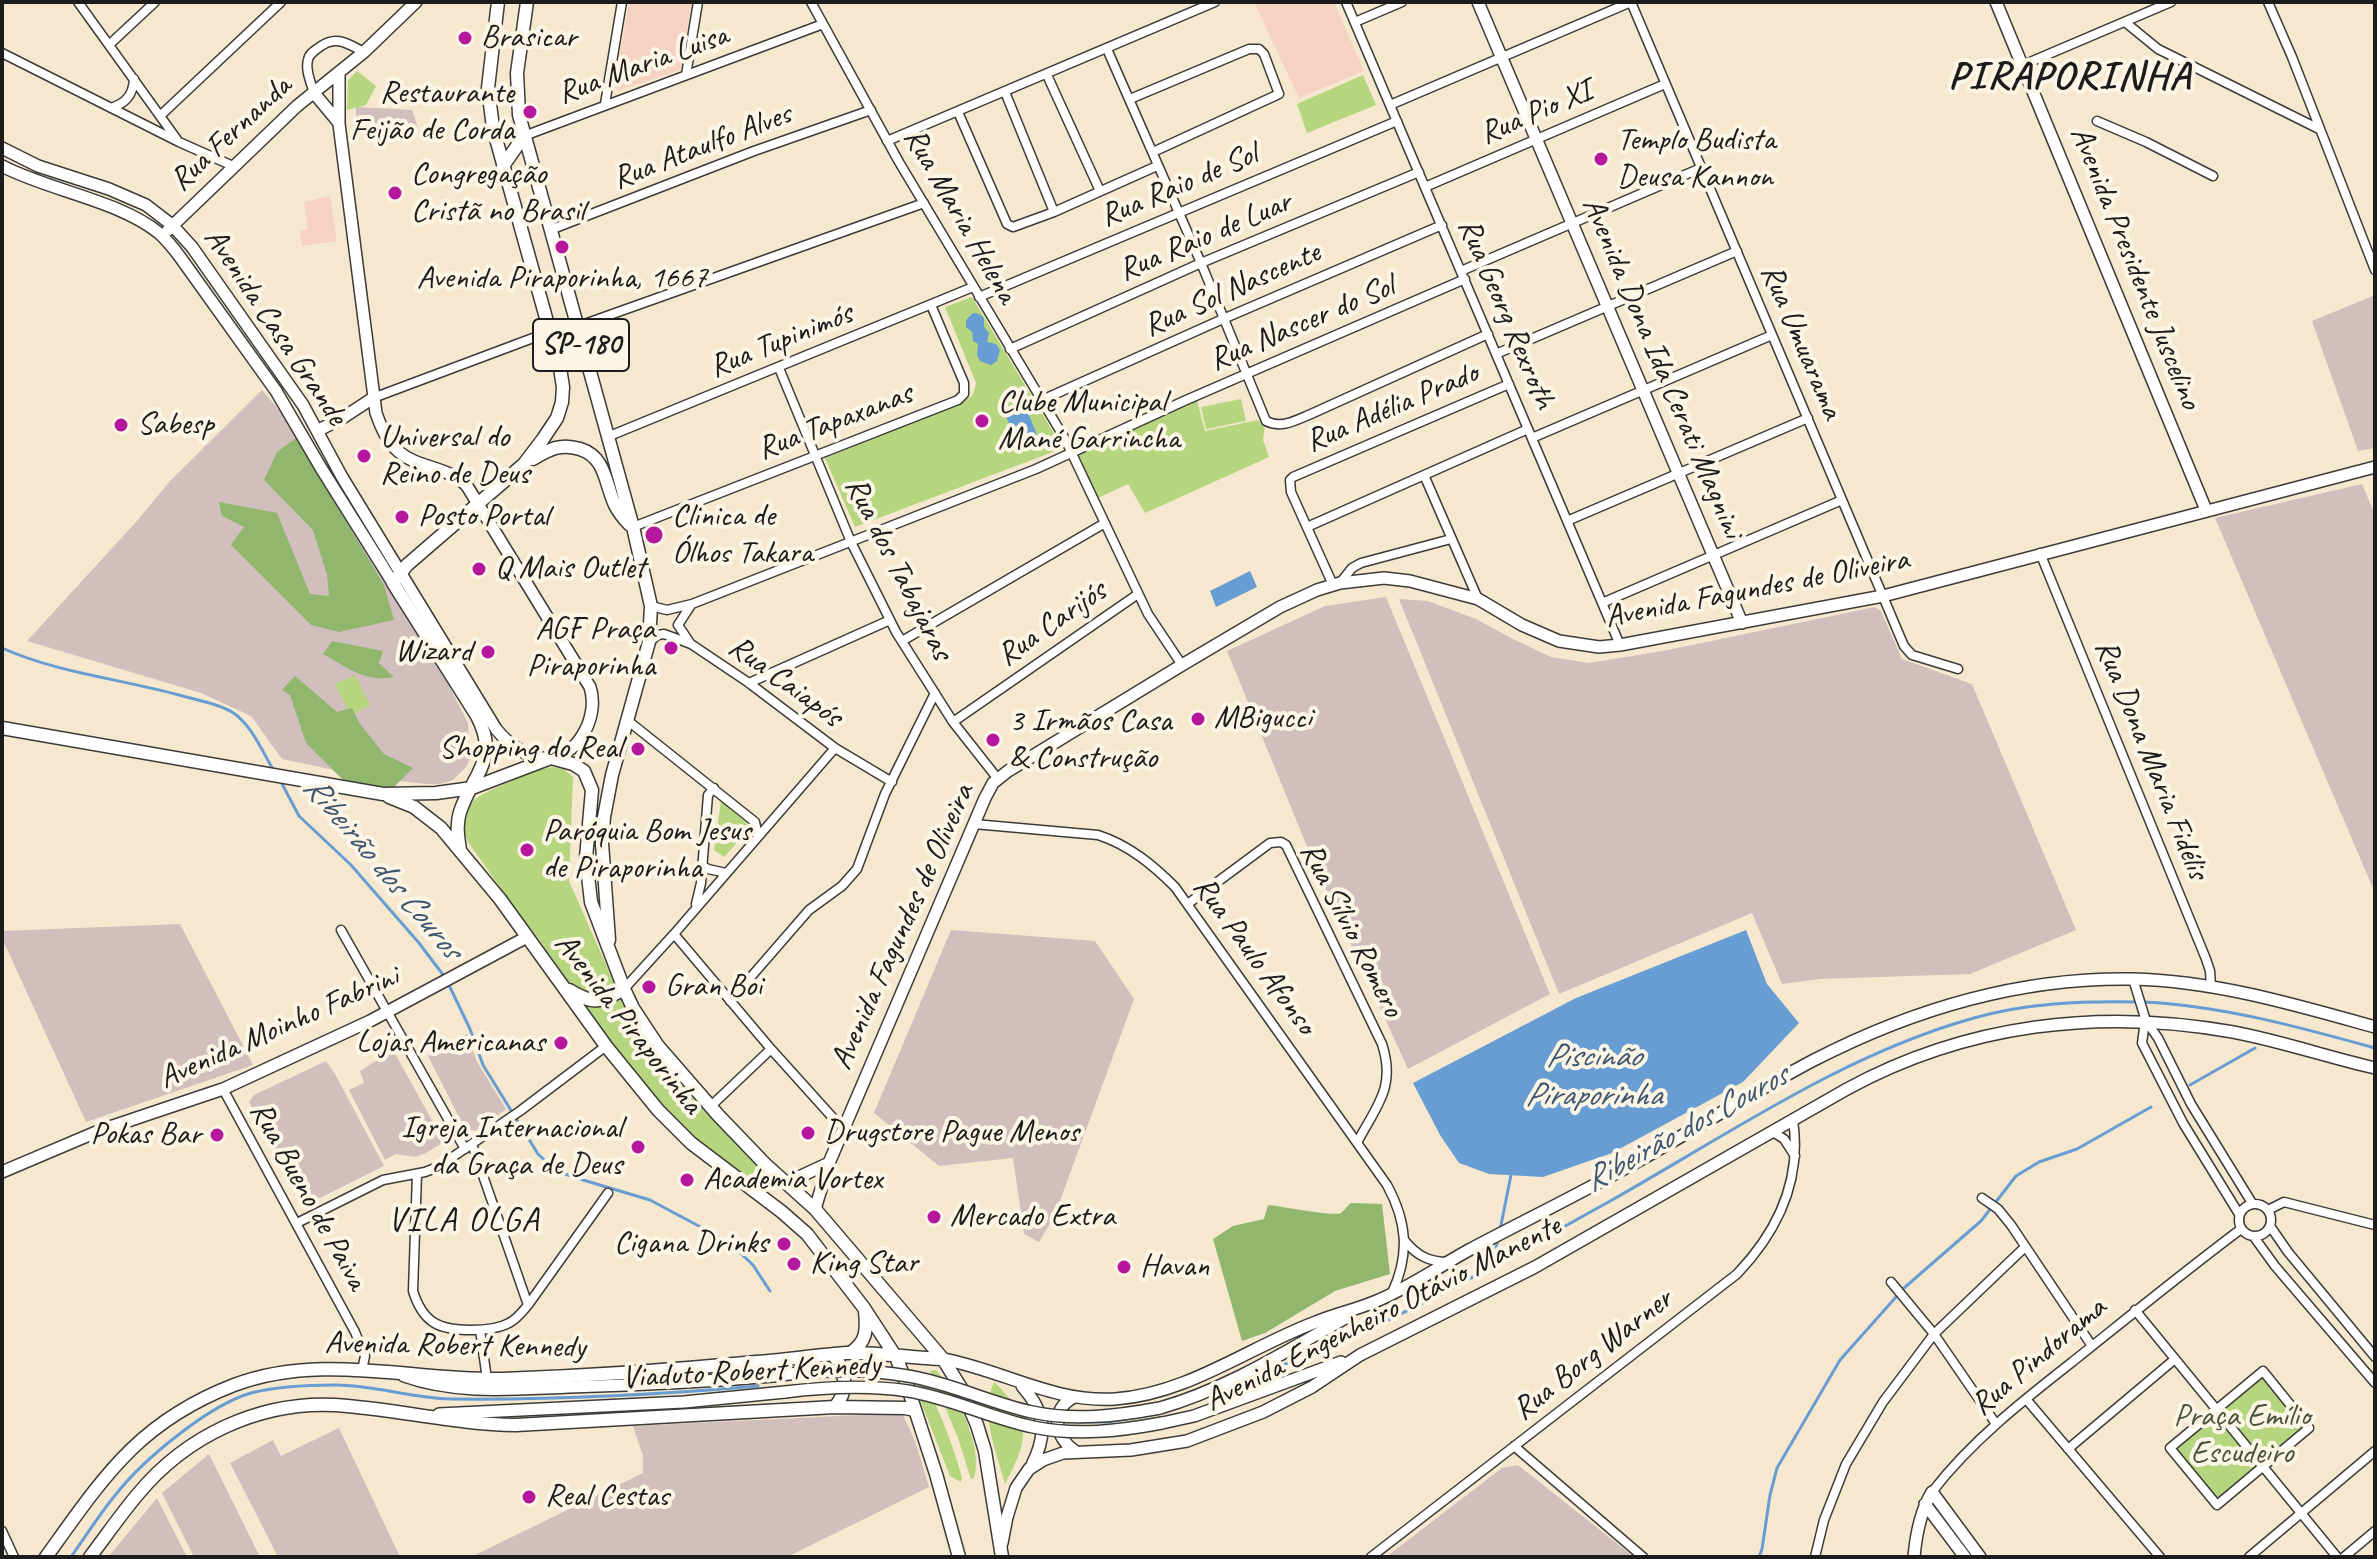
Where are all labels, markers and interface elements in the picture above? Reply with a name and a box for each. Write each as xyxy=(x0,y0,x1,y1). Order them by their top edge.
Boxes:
street label: Rua Maria Luisa xyxy=(553,16,733,114)
place label: Brasicar xyxy=(481,19,576,57)
marker: Brasicar xyxy=(456,29,474,47)
district label: PIRAPORINHA xyxy=(1950,54,2190,102)
street label: Rua Fernanda xyxy=(162,68,300,200)
street label: Rua Pio XI xyxy=(1474,72,1598,154)
place label: Restaurante Feijão de Corda xyxy=(350,75,514,150)
street label: Rua Ataulfo Alves xyxy=(607,95,797,199)
marker: Restaurante Feijão de Corda xyxy=(521,103,539,121)
street label: Rua Maria Helena xyxy=(894,121,1026,311)
street label: Avenida Presidente Juscelino xyxy=(2061,121,2209,415)
place label: Templo Budista Deusa Kannon xyxy=(1617,122,1775,197)
street label: Rua Raio de Sol xyxy=(1095,136,1263,236)
marker: Templo Budista Deusa Kannon xyxy=(1592,150,1610,168)
place label: Congregação Cristã no Brasil xyxy=(411,156,585,231)
street label: Rua Raio de Luar xyxy=(1113,183,1297,291)
marker: Congregação Cristã no Brasil xyxy=(386,184,404,202)
street label: Avenida Dona Ida Cerati Magnini xyxy=(1573,192,1751,544)
street label: Rua Georg Rexroth xyxy=(1449,213,1563,415)
street label: Avenida Casa Grande xyxy=(195,221,355,433)
street label: Rua Sol Nascente xyxy=(1138,234,1326,346)
marker: Avenida Piraporinha, 1667 xyxy=(553,238,571,256)
street label: Rua Umuarama xyxy=(1751,259,1851,425)
place label: Avenida Piraporinha, 1667 xyxy=(417,260,707,298)
street label: Rua Nascer do Sol xyxy=(1204,268,1400,380)
street label: Rua Tupinimós xyxy=(704,295,858,387)
road number: SP-180 xyxy=(533,319,629,371)
street label: Rua Adélia Prado xyxy=(1300,354,1484,462)
street label: Rua Tapaxanas xyxy=(752,375,918,469)
place label: Clube Municipal Mané Garrincha xyxy=(998,384,1180,459)
place label: Sabesp xyxy=(137,406,214,444)
marker: Clube Municipal Mané Garrincha xyxy=(973,412,991,430)
marker: Sabesp xyxy=(112,416,130,434)
place label: Universal do Reino de Deus xyxy=(380,419,529,494)
marker: Universal do Reino de Deus xyxy=(355,447,373,465)
street label: Rua dos Tabajaras xyxy=(836,471,960,667)
place label: Posto Portal xyxy=(418,498,549,536)
place label: Clinica de Ólhos Takara xyxy=(672,498,813,573)
marker: Posto Portal xyxy=(393,508,411,526)
marker: Clinica de Ólhos Takara xyxy=(643,524,665,546)
street label: Avenida Fagundes de Oliveira xyxy=(1602,541,1912,637)
place label: Q Mais Outlet xyxy=(495,550,645,588)
marker: Q Mais Outlet xyxy=(470,560,488,578)
street label: Rua Carijós xyxy=(990,573,1114,675)
place label: AGF Praça Piraporinha xyxy=(527,611,655,686)
street label: Rua Caiapós xyxy=(721,628,849,736)
place label: Wizard xyxy=(395,633,472,671)
street label: Rua Dona Maria Fidélis xyxy=(2085,634,2217,886)
marker: AGF Praça Piraporinha xyxy=(662,639,680,657)
marker: Wizard xyxy=(479,643,497,661)
place label: MBigucci xyxy=(1214,700,1312,738)
place label: 3 Irmãos Casa & Construção xyxy=(1009,703,1171,778)
marker: MBigucci xyxy=(1189,710,1207,728)
place label: Shopping do Real xyxy=(439,730,622,768)
marker: 3 Irmãos Casa & Construção xyxy=(984,731,1002,749)
marker: Shopping do Real xyxy=(629,740,647,758)
water label: Ribeirão dos Couros xyxy=(294,768,470,968)
street label: Avenida Fagundes de Oliveira xyxy=(823,778,983,1076)
place label: Paróquia Bom Jesus de Piraporinha xyxy=(543,813,751,888)
street label: Rua Sílvio Romero xyxy=(1291,836,1411,1024)
marker: Paróquia Bom Jesus de Piraporinha xyxy=(518,841,536,859)
street label: Rua Paulo Afonso xyxy=(1184,870,1324,1042)
street label: Avenida Piraporinha xyxy=(545,926,711,1122)
street label: Avenida Moinho Fabrini xyxy=(153,958,405,1098)
place label: Gran Boi xyxy=(665,968,762,1006)
marker: Gran Boi xyxy=(640,978,658,996)
place label: Lojas Americanas xyxy=(356,1024,545,1062)
marker: Lojas Americanas xyxy=(552,1034,570,1052)
water label: Piscinão Piraporinha xyxy=(1525,1037,1661,1116)
water label: Ribeirão dos Couros xyxy=(1577,1056,1795,1202)
street label: Rua Bueno de Paiva xyxy=(241,1095,375,1297)
place label: Igreja Internacional da Graça de Deus xyxy=(401,1110,622,1185)
place label: Drugstore Pague Menos xyxy=(824,1114,1079,1152)
place label: Pokas Bar xyxy=(91,1116,201,1154)
marker: Drugstore Pague Menos xyxy=(799,1124,817,1142)
marker: Pokas Bar xyxy=(208,1126,226,1144)
marker: Igreja Internacional da Graça de Deus xyxy=(629,1138,647,1156)
place label: Academia Vortex xyxy=(703,1161,883,1199)
marker: Academia Vortex xyxy=(678,1171,696,1189)
place label: Mercado Extra xyxy=(950,1198,1115,1236)
district label: VILA OLGA xyxy=(388,1201,540,1241)
street label: Avenida Engenheiro Otávio Manente xyxy=(1199,1207,1567,1421)
marker: Mercado Extra xyxy=(925,1208,943,1226)
place label: Cigana Drinks xyxy=(614,1225,768,1263)
marker: Cigana Drinks xyxy=(775,1235,793,1253)
place label: King Star xyxy=(810,1245,918,1283)
place label: Havan xyxy=(1140,1248,1209,1286)
marker: King Star xyxy=(785,1255,803,1273)
marker: Havan xyxy=(1115,1258,1133,1276)
street label: Rua Borg Warner xyxy=(1506,1281,1680,1429)
street label: Rua Pindorama xyxy=(1964,1289,2114,1425)
street label: Avenida Robert Kennedy xyxy=(324,1325,586,1367)
street label: Viaduto Robert Kennedy xyxy=(621,1346,881,1398)
park label: Praça Emílio Escudeiro xyxy=(2174,1398,2310,1473)
place label: Real Cestas xyxy=(545,1478,669,1516)
marker: Real Cestas xyxy=(520,1488,538,1506)

